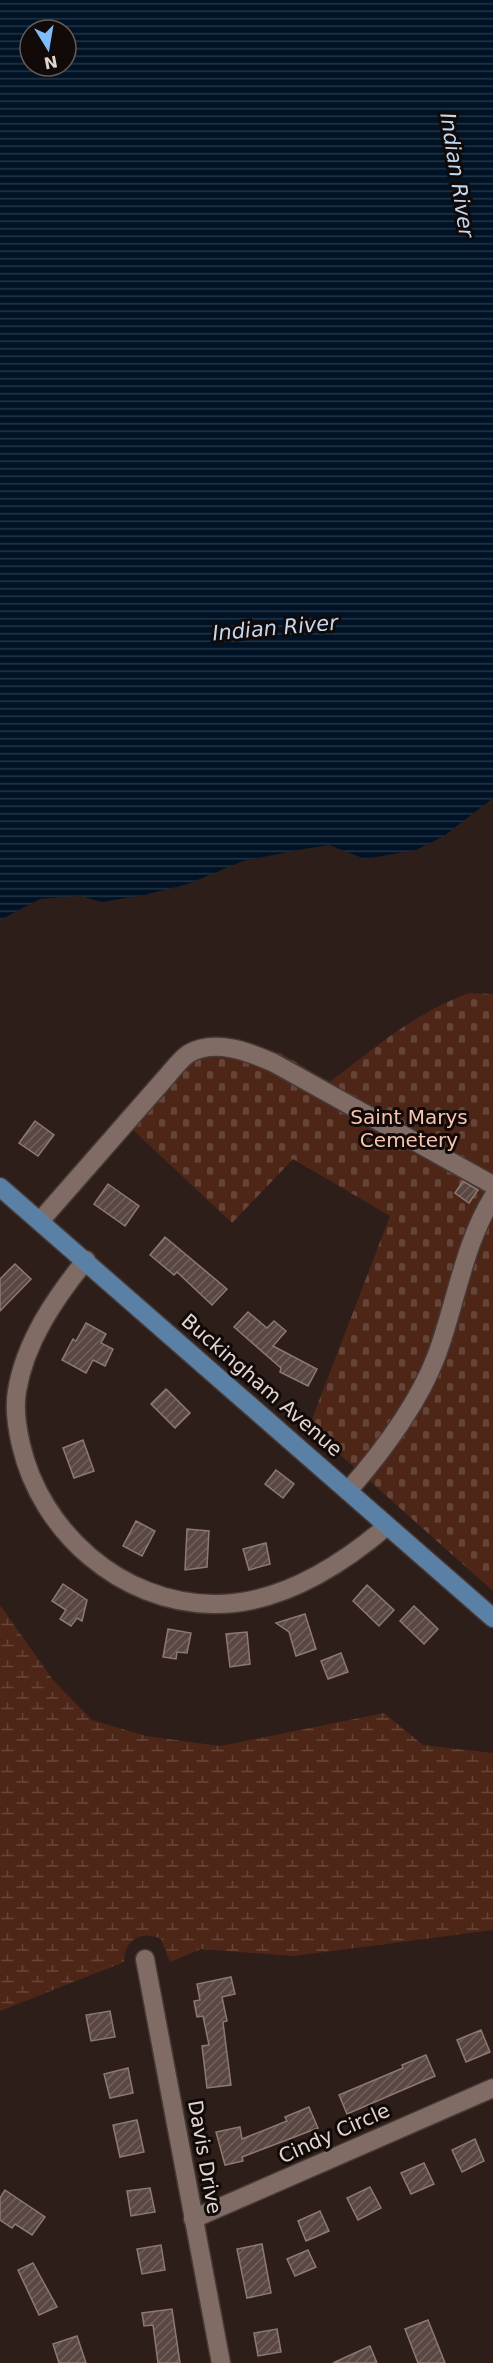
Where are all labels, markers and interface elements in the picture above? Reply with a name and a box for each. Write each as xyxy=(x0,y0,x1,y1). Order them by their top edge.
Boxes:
north arrow xyxy=(18,18,78,78)
text: N xyxy=(42,52,59,73)
water label: Indian River xyxy=(435,111,479,240)
water label: Indian River xyxy=(211,610,340,645)
park label: Saint Marys Cemetery xyxy=(350,1105,468,1152)
street label: Buckingham Avenue xyxy=(177,1309,347,1461)
street label: Davis Drive xyxy=(183,2098,227,2216)
street label: Cindy Circle xyxy=(275,2098,393,2168)

